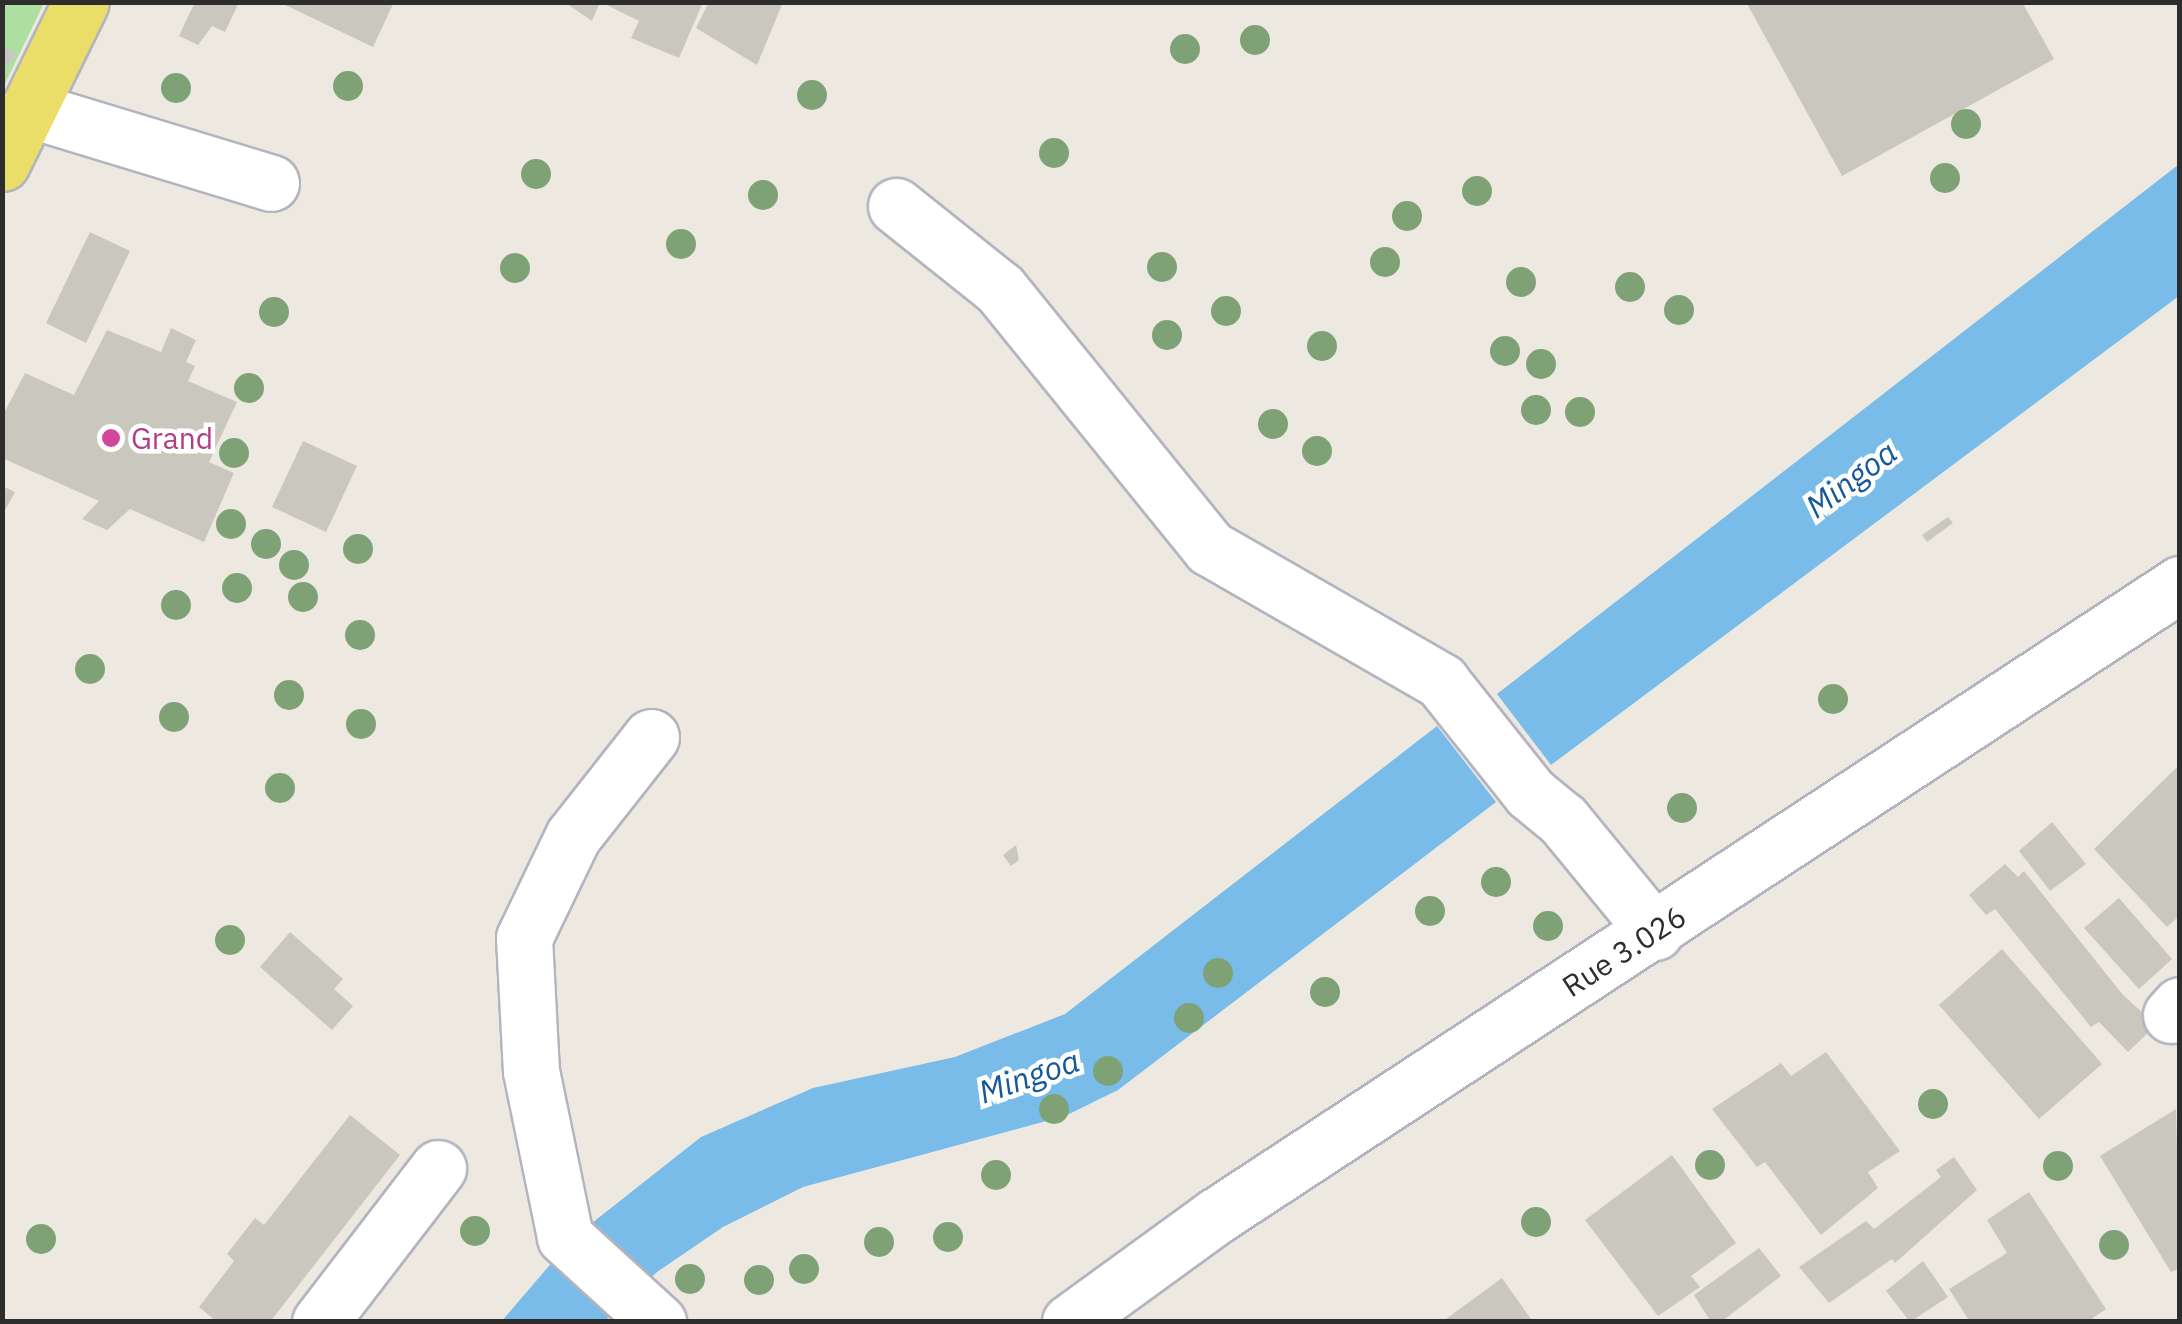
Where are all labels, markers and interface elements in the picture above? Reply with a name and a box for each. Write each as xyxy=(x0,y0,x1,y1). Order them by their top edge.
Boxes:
place label: Grand xyxy=(131,420,213,456)
marker: Grand xyxy=(100,427,122,449)
water label: Mingoa xyxy=(1798,432,1904,526)
street label: Rue 3.026 xyxy=(1556,898,1692,1004)
water label: Mingoa xyxy=(974,1041,1084,1111)

